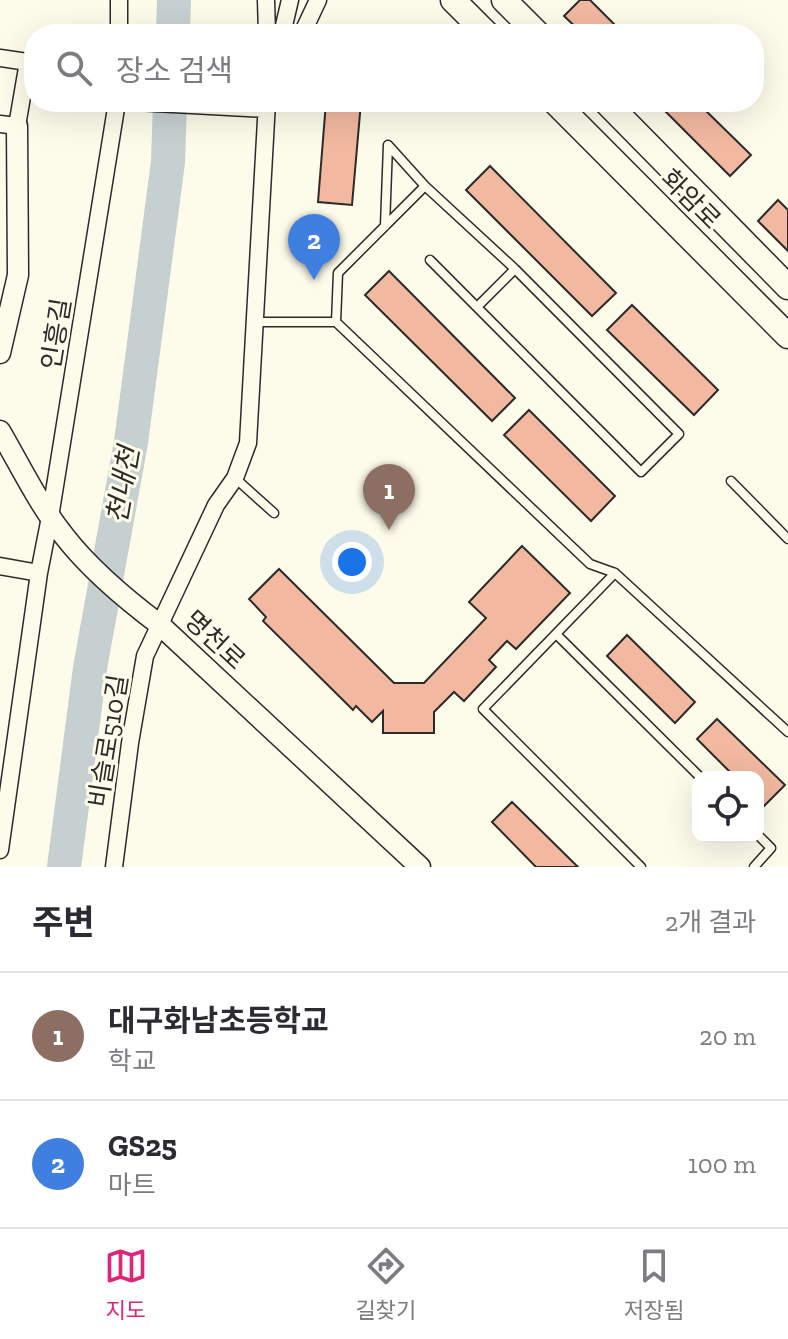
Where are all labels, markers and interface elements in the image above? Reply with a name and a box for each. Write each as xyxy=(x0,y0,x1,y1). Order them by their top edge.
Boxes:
search box xyxy=(24,24,764,112)
icon: search xyxy=(52,46,96,90)
text: 장소 검색 xyxy=(116,53,233,89)
street label: 화암로 xyxy=(654,162,728,236)
pin: 2 xyxy=(288,214,340,280)
street label: 인흥길 xyxy=(35,296,77,372)
water label: 천내천 xyxy=(100,441,147,526)
pin: 1 xyxy=(363,464,415,530)
your location xyxy=(332,542,372,582)
street label: 명천로 xyxy=(178,604,252,676)
street label: 비슬로510길 xyxy=(82,672,134,810)
map controls xyxy=(692,771,764,843)
button: locate xyxy=(692,771,764,843)
text: 주변 xyxy=(32,902,95,943)
text: 2개 결과 xyxy=(665,906,756,938)
text: 대구화남초등학교 xyxy=(108,1003,329,1039)
text: 1 xyxy=(53,1020,63,1052)
text: 20 m xyxy=(699,1020,756,1052)
text: 학교 xyxy=(108,1045,156,1077)
text: GS25 xyxy=(108,1128,177,1164)
text: 2 xyxy=(51,1148,65,1180)
text: 100 m xyxy=(688,1148,756,1180)
text: 마트 xyxy=(108,1169,156,1201)
tab: 지도 xyxy=(104,1244,148,1324)
tab: 길찾기 xyxy=(355,1244,416,1324)
tab: 저장됨 xyxy=(623,1244,684,1324)

